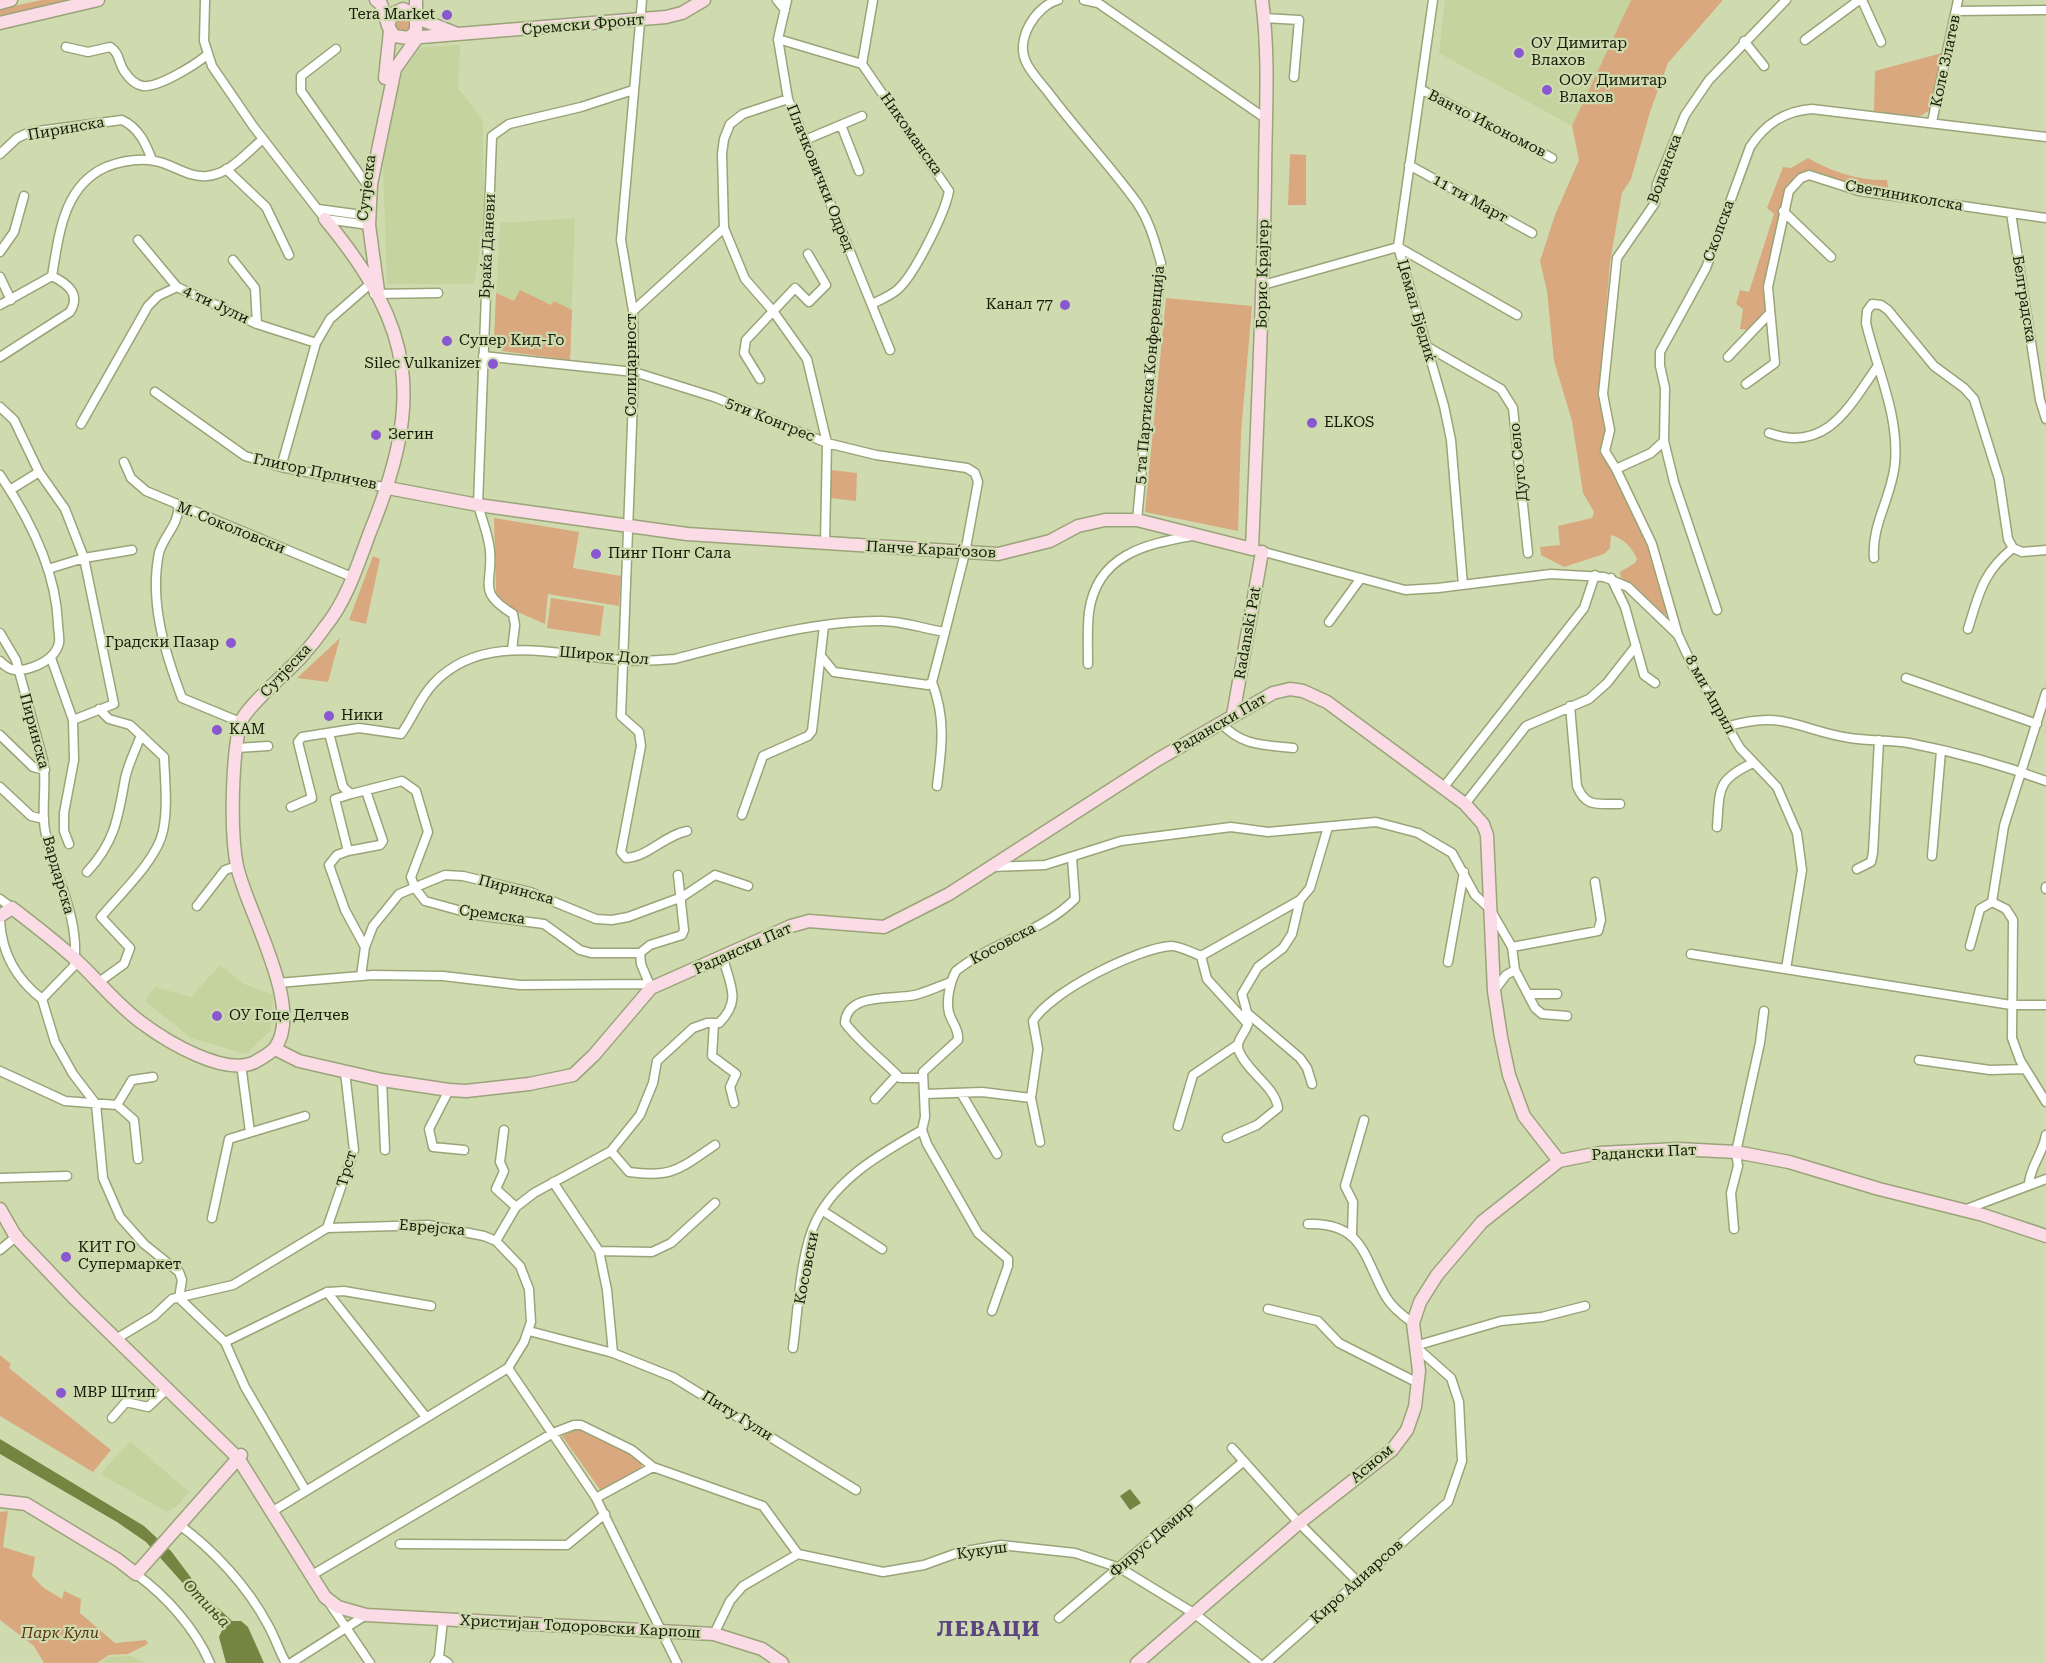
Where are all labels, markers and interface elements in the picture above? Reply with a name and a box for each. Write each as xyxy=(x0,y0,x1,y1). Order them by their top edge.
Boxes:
place label: Tera Market xyxy=(348,6,435,24)
marker: Tera Market xyxy=(440,8,454,22)
street label: Сремски Фронт xyxy=(521,11,645,39)
street label: Коле Златев xyxy=(1927,13,1965,109)
place label: ОУ Димитар Влахов xyxy=(1531,35,1627,70)
marker: ОУ Димитар Влахов xyxy=(1512,46,1526,60)
place label: ООУ Димитар Влахов xyxy=(1559,72,1667,107)
marker: ООУ Димитар Влахов xyxy=(1540,83,1554,97)
street label: Ванчо Икономов xyxy=(1425,86,1549,162)
street label: Никоманска xyxy=(876,89,946,179)
street label: Плачковички Одред xyxy=(782,102,858,254)
street label: Пиринска xyxy=(26,113,106,145)
street label: Воденска xyxy=(1644,132,1686,206)
street label: Сутјеска xyxy=(354,154,380,222)
street label: 11 ти Март xyxy=(1429,171,1511,227)
street label: Светиниколска xyxy=(1844,177,1964,215)
street label: Браќа Даневи xyxy=(476,193,500,299)
street label: Скопска xyxy=(1700,198,1738,264)
street label: Борис Крајгер xyxy=(1253,219,1273,329)
street label: Белградска xyxy=(2008,254,2040,344)
street label: Џемал Бједиќ xyxy=(1393,258,1439,364)
street label: 5 та Партиска Конференција xyxy=(1131,265,1169,485)
street label: 4 ти Јули xyxy=(180,282,252,328)
place label: Канал 77 xyxy=(986,296,1053,314)
marker: Канал 77 xyxy=(1058,298,1072,312)
street label: Солидарност xyxy=(623,314,641,416)
place label: Супер Кид-Го xyxy=(459,332,564,350)
marker: Супер Кид-Го xyxy=(440,334,454,348)
place label: Silec Vulkanizer xyxy=(365,355,481,373)
marker: Silec Vulkanizer xyxy=(486,357,500,371)
street label: 5ти Конгрес xyxy=(723,394,817,446)
place label: ELKOS xyxy=(1324,414,1374,432)
marker: ELKOS xyxy=(1305,416,1319,430)
street label: Дуго Село xyxy=(1506,422,1532,502)
place label: Зегин xyxy=(388,426,434,444)
marker: Зегин xyxy=(369,428,383,442)
street label: Глигор Прличев xyxy=(252,450,378,494)
street label: М. Соколовски xyxy=(174,498,288,558)
street label: Панче Караѓозов xyxy=(865,538,997,562)
place label: Пинг Понг Сала xyxy=(608,545,731,563)
marker: Пинг Понг Сала xyxy=(589,547,603,561)
street label: Radanski Pat xyxy=(1231,585,1265,681)
place label: Градски Пазар xyxy=(105,634,219,652)
marker: Градски Пазар xyxy=(224,636,238,650)
street label: Сутјеска xyxy=(257,641,315,701)
street label: Широк Дол xyxy=(558,643,650,669)
street label: 8 ми Април xyxy=(1681,652,1739,738)
street label: Радански Пат xyxy=(1170,690,1270,758)
street label: Пиринска xyxy=(15,691,53,771)
place label: Ники xyxy=(341,707,383,725)
marker: Ники xyxy=(322,709,336,723)
place label: КАМ xyxy=(229,721,265,739)
marker: КАМ xyxy=(210,723,224,737)
street label: Вардарска xyxy=(38,834,78,916)
street label: Пиринска xyxy=(476,871,556,909)
street label: Сремска xyxy=(458,901,526,929)
street label: Радански Пат xyxy=(691,919,795,979)
street label: Косовска xyxy=(967,919,1039,969)
place label: ОУ Гоце Делчев xyxy=(229,1007,349,1025)
marker: ОУ Гоце Делчев xyxy=(210,1009,224,1023)
street label: Радански Пат xyxy=(1591,1141,1697,1165)
street label: Трст xyxy=(333,1149,361,1189)
street label: Еврејска xyxy=(398,1216,466,1240)
street label: Косовски xyxy=(791,1230,823,1306)
place label: КИТ ГО Супермаркет xyxy=(78,1239,181,1274)
marker: КИТ ГО Супермаркет xyxy=(59,1250,73,1264)
place label: МВР Штип xyxy=(73,1384,156,1402)
marker: МВР Штип xyxy=(54,1386,68,1400)
street label: Питу Гули xyxy=(698,1387,776,1445)
street label: Асном xyxy=(1347,1441,1397,1487)
street label: Фирус Демир xyxy=(1106,1499,1198,1581)
street label: Киро Аџиарсов xyxy=(1307,1536,1407,1628)
street label: Кукуш xyxy=(956,1539,1008,1563)
water label: Отиња xyxy=(178,1576,234,1632)
street label: Христијан Тодоровски Карпош xyxy=(459,1612,701,1642)
district label: ЛЕВАЦИ xyxy=(937,1617,1041,1643)
park label: Парк Кули xyxy=(21,1625,99,1643)

